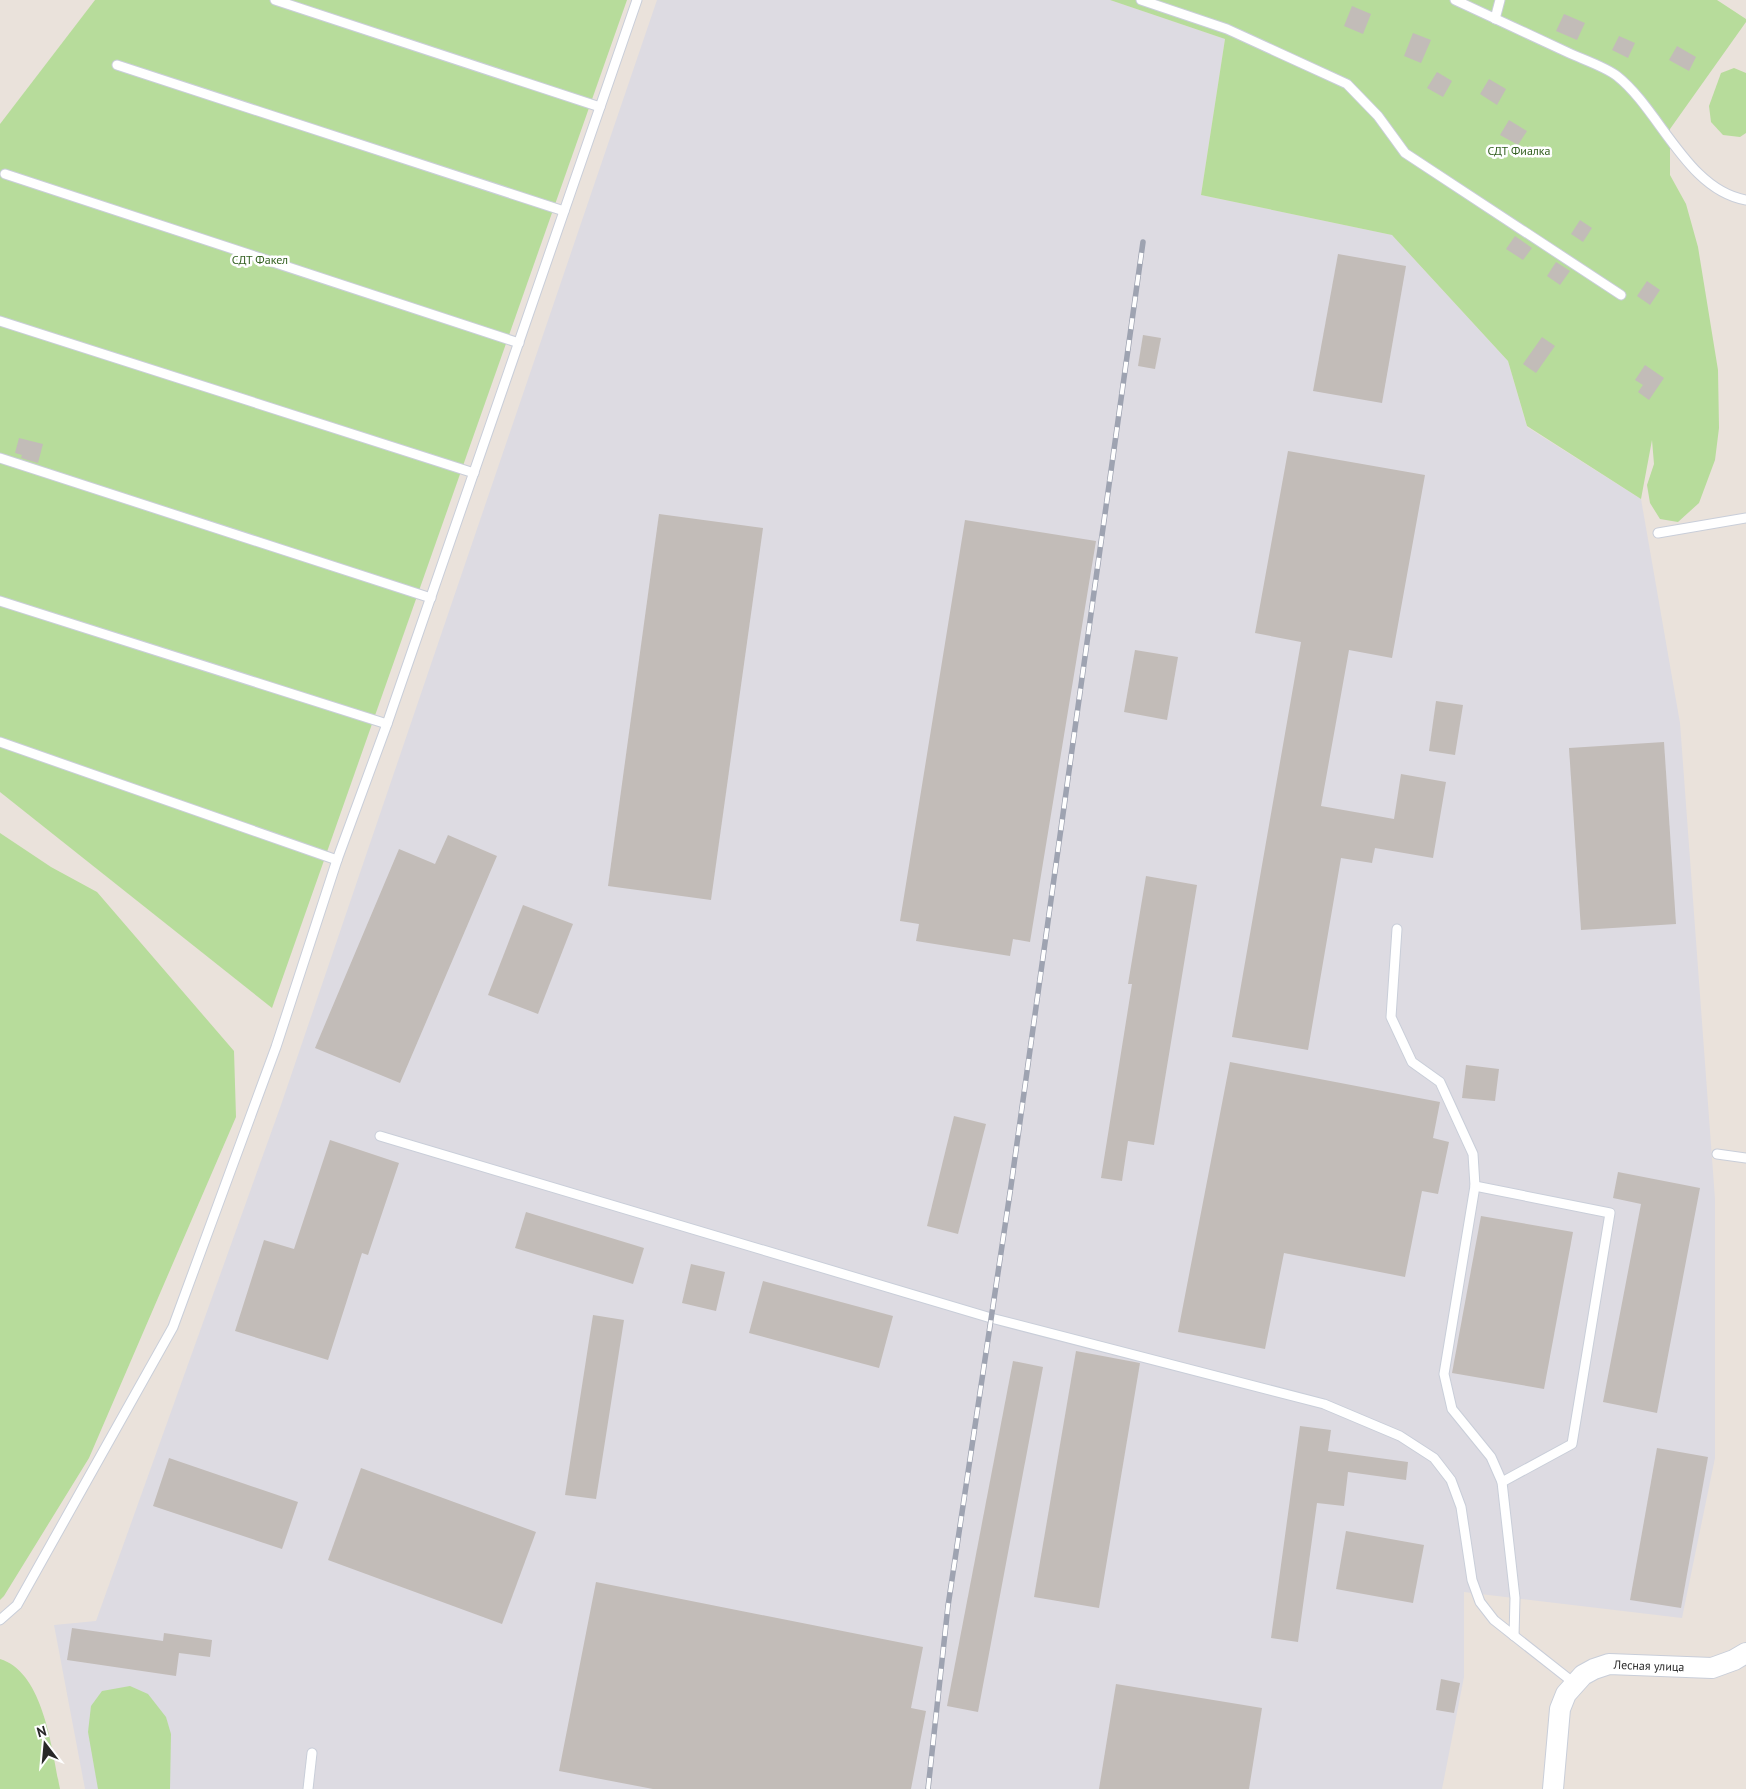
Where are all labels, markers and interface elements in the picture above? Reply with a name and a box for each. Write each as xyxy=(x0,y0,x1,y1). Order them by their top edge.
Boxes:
park label: СДТ Фиалка xyxy=(1487,143,1551,158)
park label: СДТ Факел xyxy=(232,252,288,267)
street label: Лесная улица xyxy=(1612,1657,1685,1674)
north arrow xyxy=(20,1719,70,1769)
text: N xyxy=(35,1722,48,1741)

